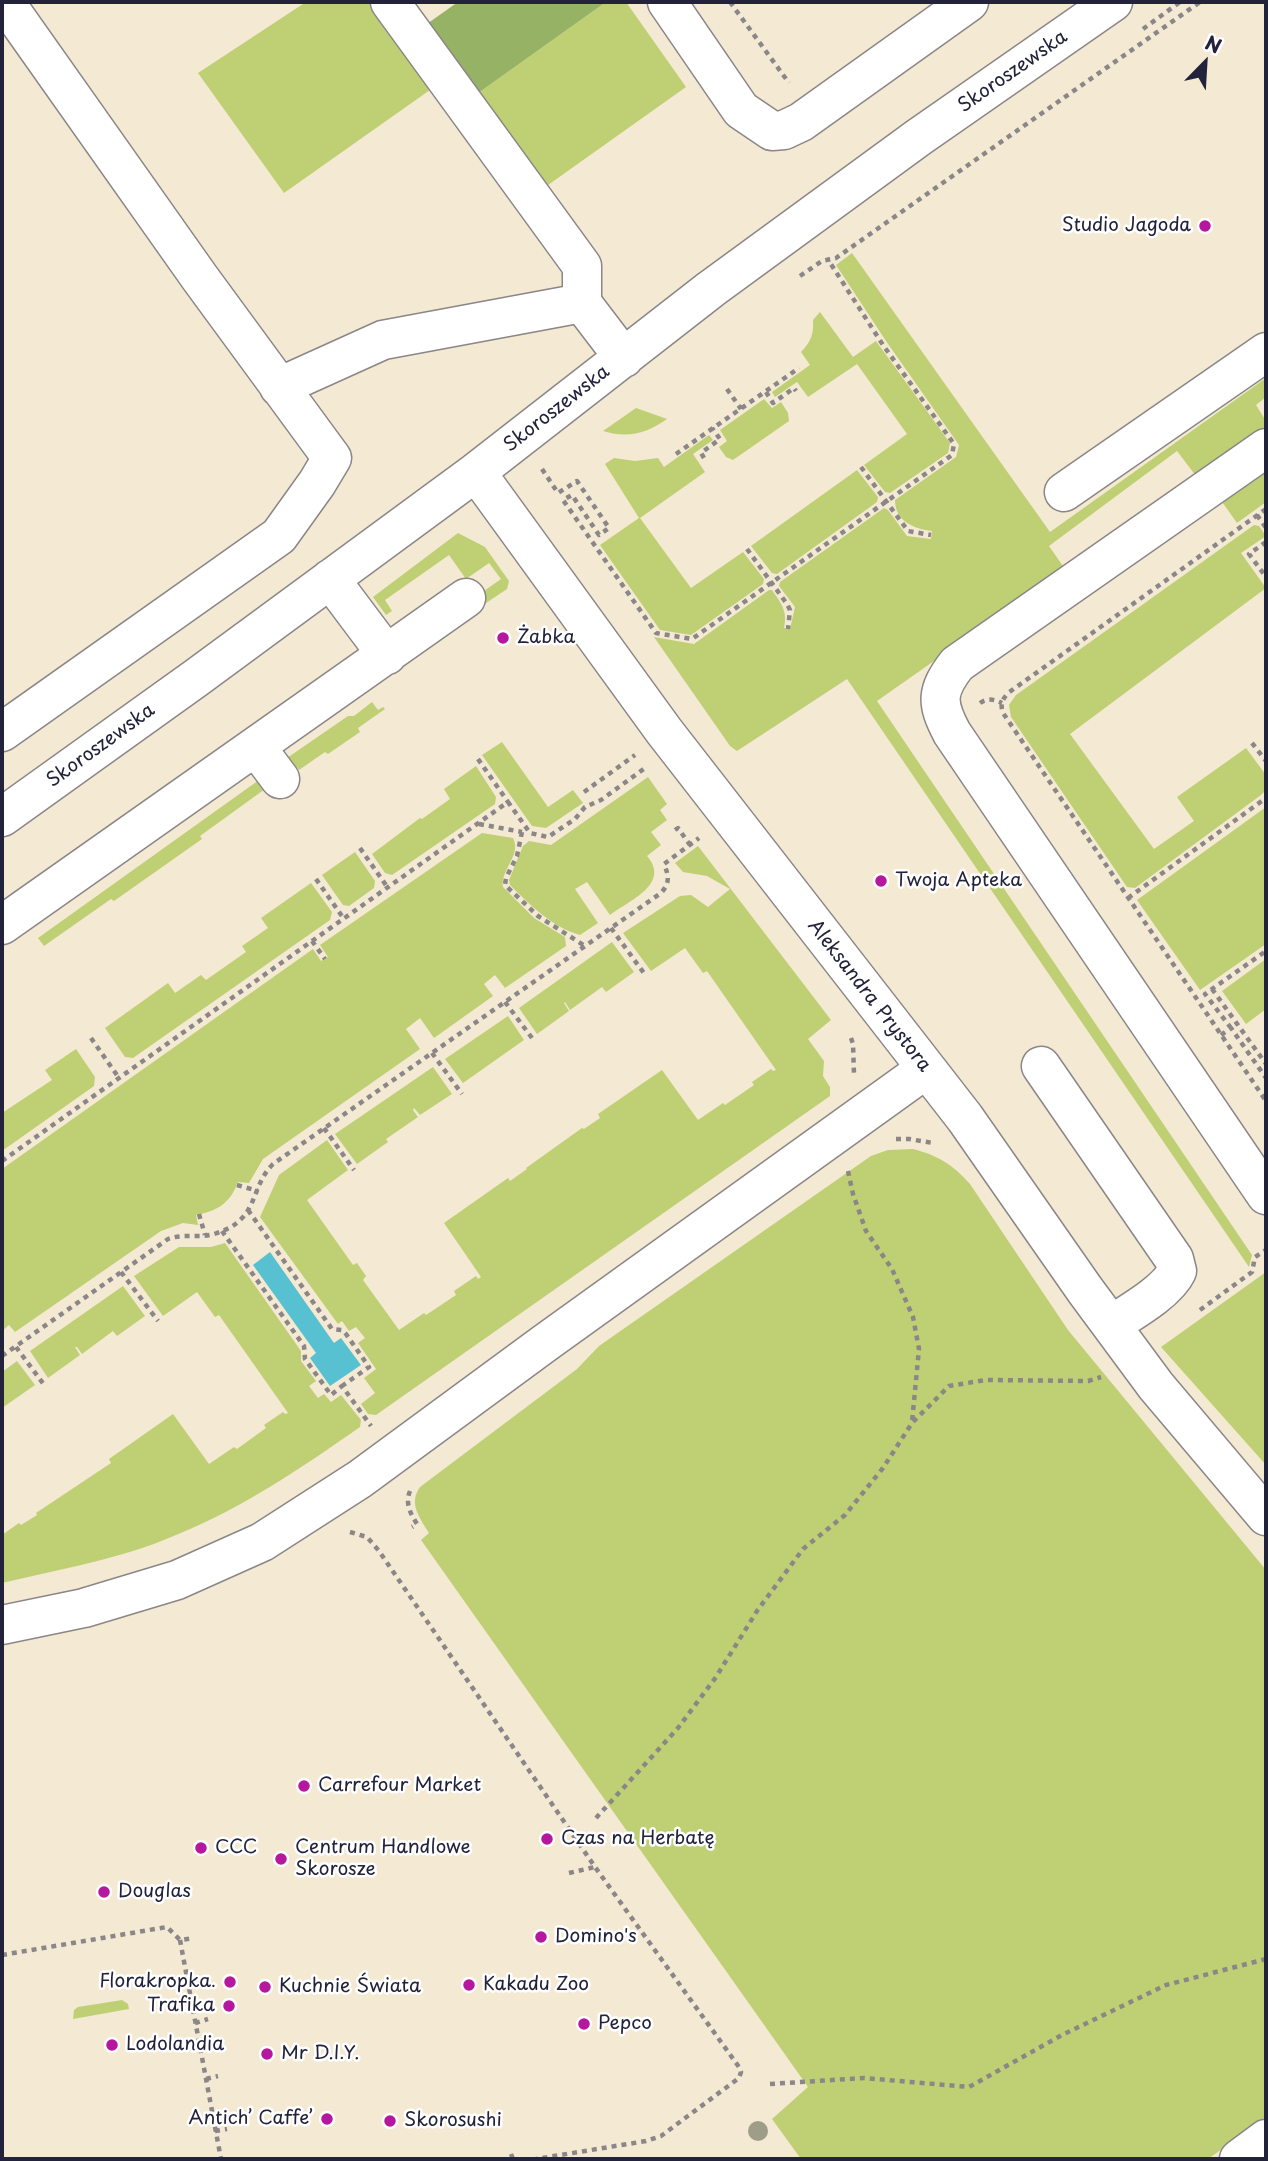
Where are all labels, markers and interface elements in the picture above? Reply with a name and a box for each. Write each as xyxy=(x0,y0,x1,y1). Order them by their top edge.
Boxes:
street label: Skoroszewska xyxy=(954,26,1072,118)
north arrow xyxy=(1170,28,1240,98)
text: N xyxy=(1201,28,1226,60)
place label: Studio Jagoda xyxy=(1062,215,1191,237)
marker: Studio Jagoda xyxy=(1197,218,1213,234)
street label: Skoroszewska xyxy=(500,361,614,457)
place label: Żabka xyxy=(517,627,575,649)
marker: Żabka xyxy=(495,630,511,646)
street label: Skoroszewska xyxy=(43,699,159,793)
place label: Twoja Apteka xyxy=(895,870,1022,892)
marker: Twoja Apteka xyxy=(873,873,889,889)
street label: Aleksandra Prystora xyxy=(803,915,935,1077)
place label: Carrefour Market xyxy=(318,1775,481,1797)
marker: Carrefour Market xyxy=(296,1778,312,1794)
place label: Czas na Herbatę xyxy=(561,1828,715,1850)
marker: Czas na Herbatę xyxy=(539,1831,555,1847)
place label: CCC xyxy=(215,1837,257,1859)
place label: Centrum Handlowe Skorosze xyxy=(295,1837,471,1881)
marker: CCC xyxy=(193,1840,209,1856)
marker: Centrum Handlowe Skorosze xyxy=(273,1851,289,1867)
place label: Douglas xyxy=(118,1881,191,1903)
marker: Douglas xyxy=(96,1884,112,1900)
place label: Domino's xyxy=(555,1926,637,1948)
marker: Domino's xyxy=(533,1929,549,1945)
place label: Florakropka. xyxy=(99,1971,216,1993)
marker: Florakropka. xyxy=(222,1974,238,1990)
place label: Kakadu Zoo xyxy=(483,1974,589,1996)
place label: Kuchnie Świata xyxy=(279,1976,421,1998)
marker: Kakadu Zoo xyxy=(461,1977,477,1993)
marker: Kuchnie Świata xyxy=(257,1979,273,1995)
place label: Trafika xyxy=(147,1995,215,2017)
marker: Trafika xyxy=(221,1998,237,2014)
place label: Pepco xyxy=(598,2013,652,2035)
marker: Pepco xyxy=(576,2016,592,2032)
place label: Lodolandia xyxy=(126,2034,224,2056)
marker: Lodolandia xyxy=(104,2037,120,2053)
place label: Mr D.I.Y. xyxy=(281,2043,359,2065)
marker: Mr D.I.Y. xyxy=(259,2046,275,2062)
place label: Antich’ Caffe’ xyxy=(188,2108,313,2130)
place label: Skorosushi xyxy=(404,2110,502,2132)
marker: Antich’ Caffe’ xyxy=(319,2111,335,2127)
marker: Skorosushi xyxy=(382,2113,398,2129)

